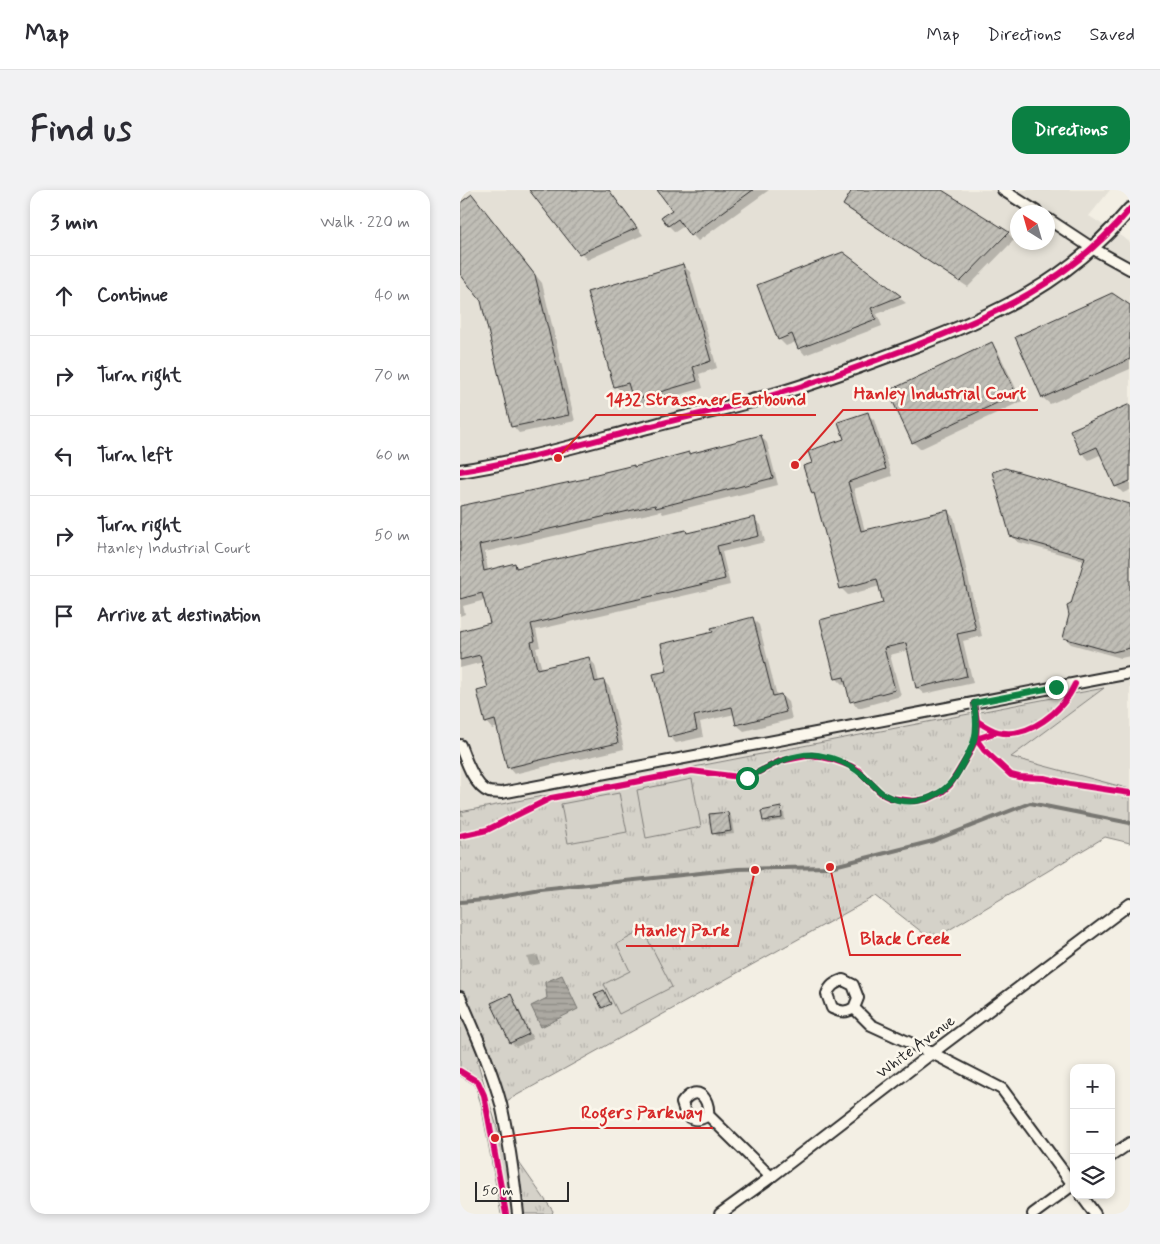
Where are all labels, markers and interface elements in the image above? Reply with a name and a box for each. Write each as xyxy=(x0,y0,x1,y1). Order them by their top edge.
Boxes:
text: Map xyxy=(25,19,69,50)
text: Map xyxy=(927,23,960,47)
text: Directions xyxy=(988,23,1062,47)
text: Saved xyxy=(1090,23,1135,47)
button: Directions xyxy=(1012,106,1130,154)
text: Find us xyxy=(30,107,132,153)
north arrow xyxy=(1010,205,1055,250)
text: 3 min xyxy=(50,209,98,237)
text: Walk · 220 m xyxy=(320,212,410,233)
icon: ahead xyxy=(50,282,78,310)
text: Continue xyxy=(97,283,168,308)
text: 40 m xyxy=(374,285,410,306)
icon: right xyxy=(50,362,78,390)
text: Turn right xyxy=(97,363,181,388)
text: 70 m xyxy=(374,365,410,386)
callout: Hanley Industrial Court xyxy=(843,377,1038,410)
callout: 1432 Strassner Eastbound xyxy=(596,382,816,415)
text: Hanley Industrial Court xyxy=(854,382,1027,406)
text: 1432 Strassner Eastbound xyxy=(606,388,806,412)
icon: left xyxy=(50,442,78,470)
text: Turn left xyxy=(97,443,173,468)
text: 60 m xyxy=(376,445,410,466)
text: Turn right xyxy=(97,513,181,538)
icon: right xyxy=(50,522,78,550)
text: 50 m xyxy=(374,525,410,546)
text: Hanley Industrial Court xyxy=(97,538,251,559)
icon: arrive xyxy=(50,602,78,630)
text: Arrive at destination xyxy=(97,603,261,628)
route end xyxy=(1045,676,1068,699)
route start xyxy=(736,767,759,790)
callout: Hanley Park xyxy=(626,913,738,946)
text: Hanley Park xyxy=(634,919,730,943)
callout: Black Creek xyxy=(850,922,961,955)
text: Black Creek xyxy=(860,927,950,951)
street label: White Avenue xyxy=(872,1010,960,1084)
map controls xyxy=(1070,1064,1115,1199)
button: + xyxy=(1070,1064,1115,1109)
callout: Rogers Parkway xyxy=(571,1095,713,1128)
text: Rogers Parkway xyxy=(581,1101,703,1127)
button: − xyxy=(1070,1109,1115,1154)
button: layers xyxy=(1070,1154,1115,1199)
scale bar xyxy=(475,1179,569,1202)
text: 50 m xyxy=(482,1182,513,1200)

